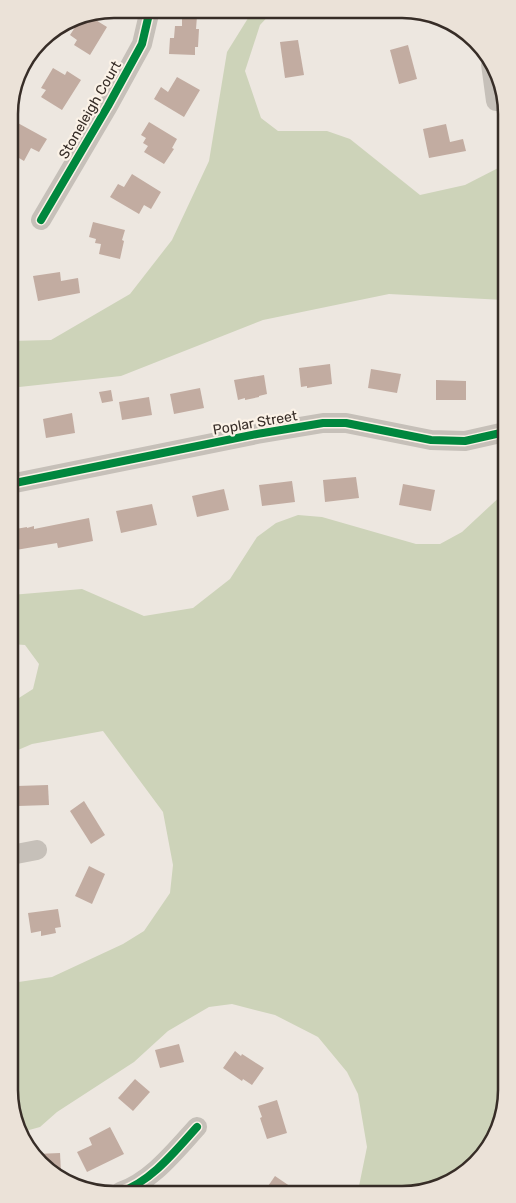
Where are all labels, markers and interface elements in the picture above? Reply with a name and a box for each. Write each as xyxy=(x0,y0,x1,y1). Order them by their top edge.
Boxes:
street label: Stoneleigh Court xyxy=(55,58,125,162)
street label: Poplar Street xyxy=(212,407,299,439)

